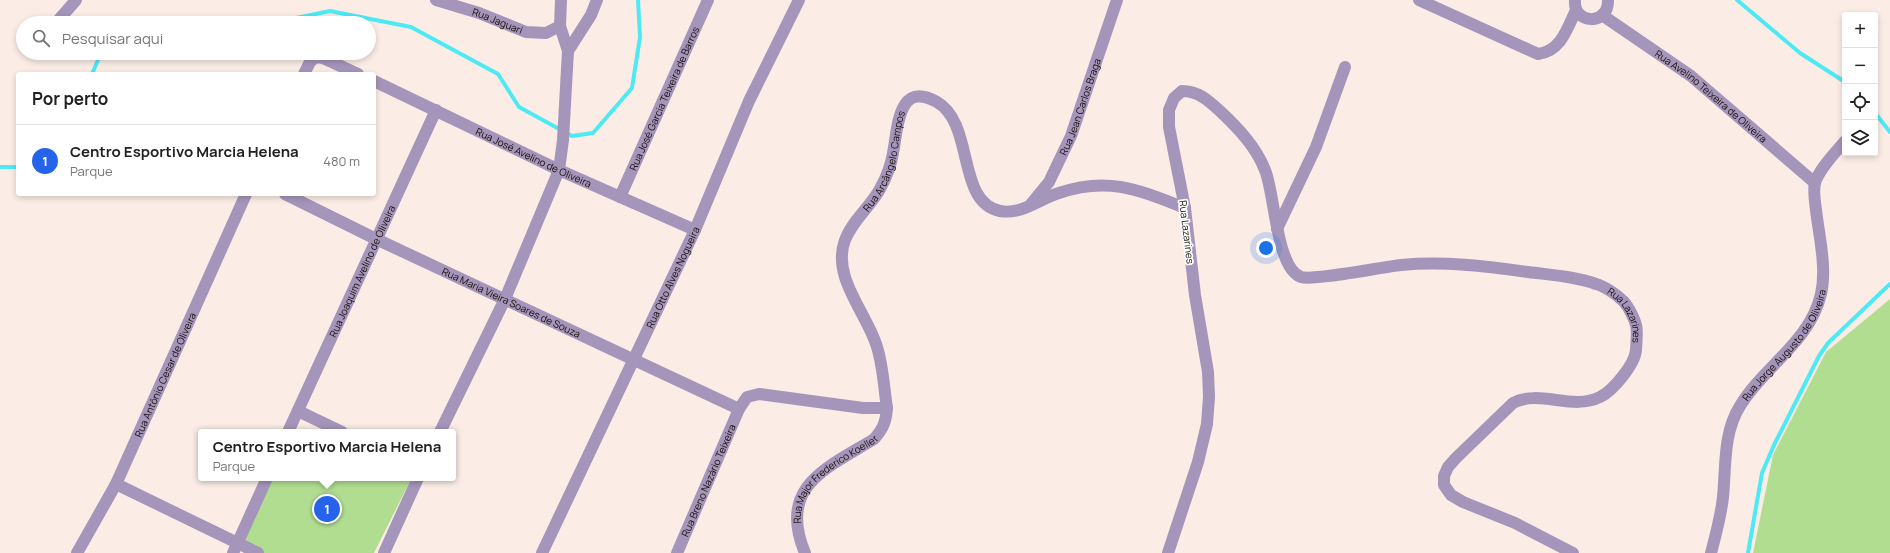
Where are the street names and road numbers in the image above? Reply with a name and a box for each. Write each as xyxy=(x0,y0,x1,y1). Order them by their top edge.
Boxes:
street label: Rua Jaguari xyxy=(471,4,525,37)
street label: Rua José Garcia Teixeira de Barros xyxy=(626,24,702,173)
street label: Rua Avelino Teixeira de Oliveira xyxy=(1652,46,1770,146)
street label: Rua Jean Carlos Braga xyxy=(1056,56,1104,158)
street label: Rua Arcângelo Campos xyxy=(859,109,908,214)
street label: Rua José Avelino de Oliveira xyxy=(473,124,594,191)
street label: Rua Lazarines xyxy=(1176,199,1198,265)
street label: Rua Joaquim Avelino de Oliveira xyxy=(326,203,398,339)
street label: Rua Otto Alves Nogueira xyxy=(642,224,703,331)
street label: Rua Maria Vieira Soares de Souza xyxy=(440,264,583,341)
street label: Rua Lazarines xyxy=(1605,284,1644,344)
street label: Rua Jorge Augusto de Oliveira xyxy=(1738,288,1829,404)
street label: Rua Antônio Cesar de Oliveira xyxy=(131,310,199,439)
street label: Rua Breno Nazário Teixeira xyxy=(678,422,739,539)
street label: Rua Major Frederico Koeller xyxy=(790,432,882,524)

